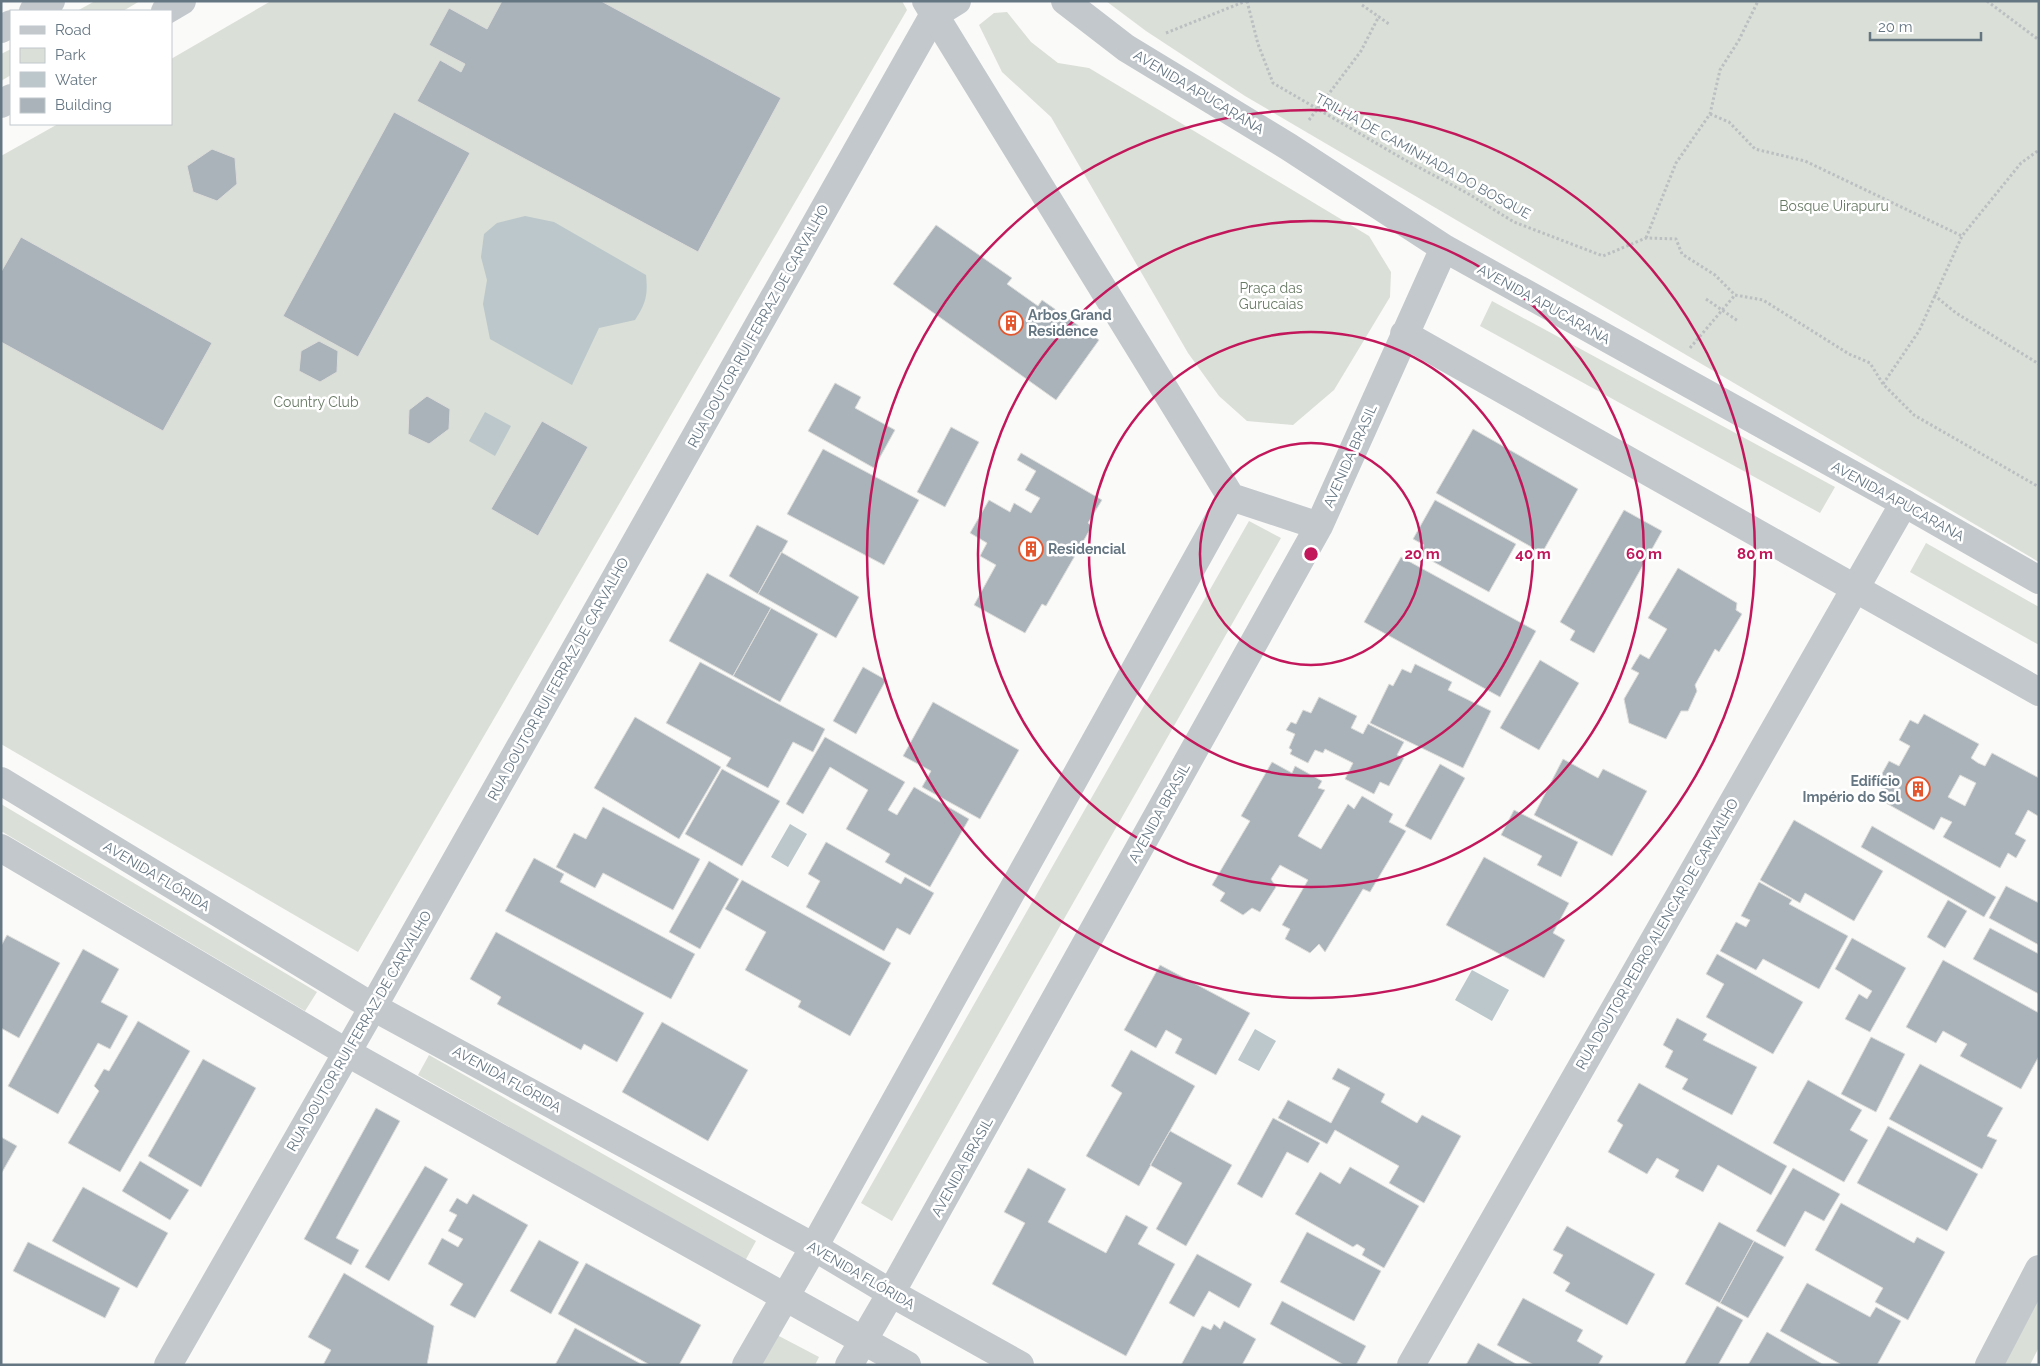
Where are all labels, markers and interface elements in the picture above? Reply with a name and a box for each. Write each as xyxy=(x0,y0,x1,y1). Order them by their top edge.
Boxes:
legend xyxy=(10,10,172,125)
scale bar xyxy=(1870,10,1981,42)
text: 20 m xyxy=(1878,18,1913,36)
text: Road xyxy=(55,21,91,39)
text: Park xyxy=(55,46,86,64)
street label: AVENIDA APUCARANA xyxy=(1131,47,1268,138)
text: Water xyxy=(55,71,98,89)
street label: TRILHA DE CAMINHADA DO BOSQUE xyxy=(1312,90,1534,222)
text: Building xyxy=(55,96,112,114)
park label: Bosque Uirapuru xyxy=(1779,198,1889,214)
street label: RUA DOUTOR RUI FERRAZ DE CARVALHO xyxy=(684,202,832,450)
street label: AVENIDA APUCARANA xyxy=(1475,261,1614,347)
park label: Praça das Gurucaias xyxy=(1239,280,1303,312)
place label: Arbos Grand Residence xyxy=(1028,307,1112,339)
building icon: Arbos Grand Residence xyxy=(998,310,1024,336)
park label: Country Club xyxy=(273,394,359,410)
street label: AVENIDA BRASIL xyxy=(1320,402,1380,510)
street label: AVENIDA APUCARANA xyxy=(1829,458,1968,544)
building icon: Residencial xyxy=(1018,536,1044,562)
place label: Residencial xyxy=(1048,541,1126,557)
centre of rings xyxy=(1302,545,1320,563)
text: 20 m xyxy=(1404,545,1440,563)
text: 40 m xyxy=(1515,545,1551,563)
text: 60 m xyxy=(1626,545,1662,563)
text: 80 m xyxy=(1737,545,1773,563)
street label: RUA DOUTOR RUI FERRAZ DE CARVALHO xyxy=(484,555,632,803)
street label: AVENIDA BRASIL xyxy=(1125,761,1193,865)
place label: Edifício Império do Sol xyxy=(1802,773,1901,805)
building icon: Edifício Império do Sol xyxy=(1905,776,1931,802)
street label: RUA DOUTOR PEDRO ALENCAR DE CARVALHO xyxy=(1573,796,1741,1072)
street label: AVENIDA FLÓRIDA xyxy=(101,837,214,914)
street label: RUA DOUTOR RUI FERRAZ DE CARVALHO xyxy=(283,908,435,1154)
street label: AVENIDA FLÓRIDA xyxy=(450,1042,565,1116)
street label: AVENIDA BRASIL xyxy=(928,1115,996,1219)
street label: AVENIDA FLÓRIDA xyxy=(804,1237,919,1313)

